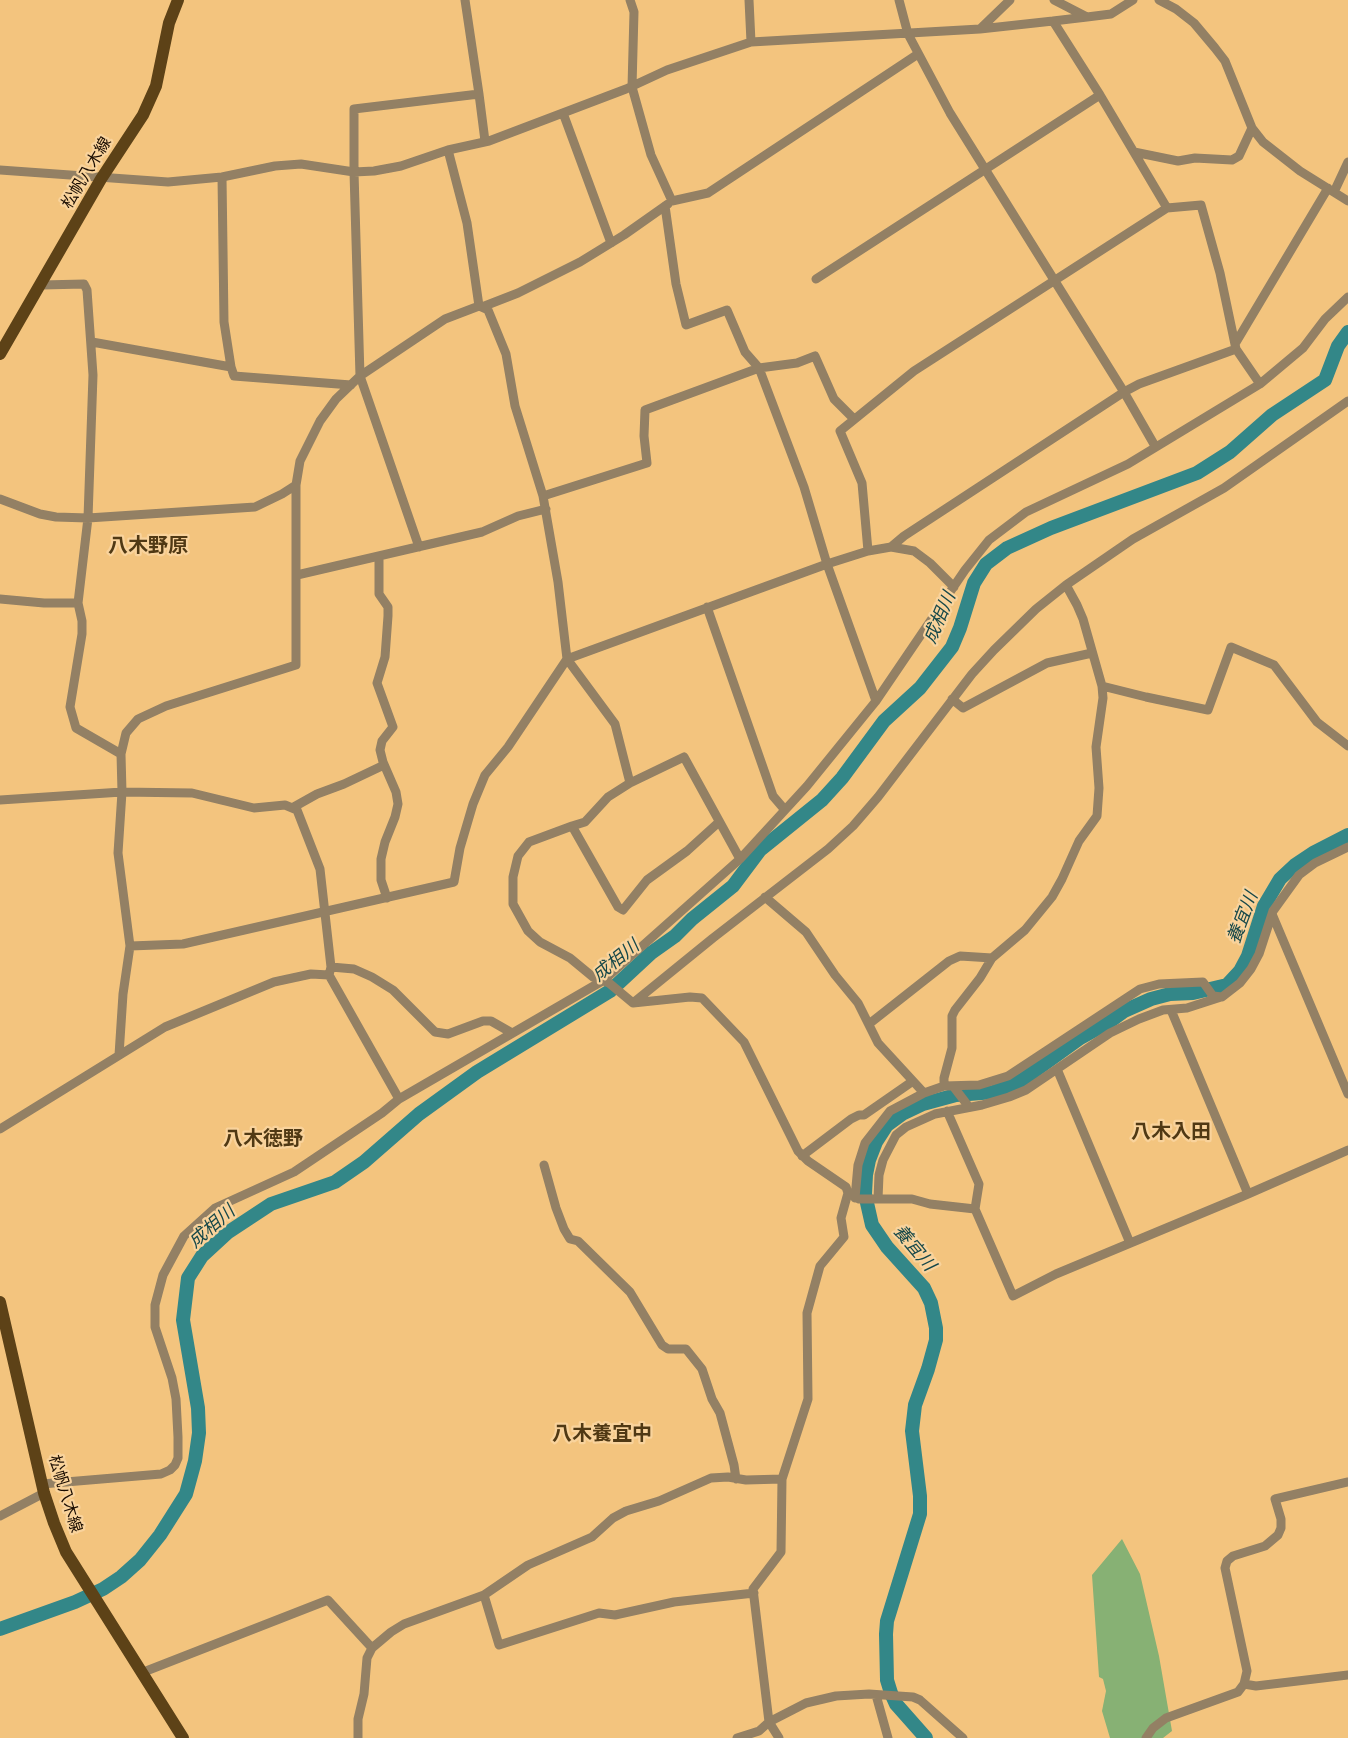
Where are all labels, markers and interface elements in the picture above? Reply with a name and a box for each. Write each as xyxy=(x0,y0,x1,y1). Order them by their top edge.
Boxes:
street label: 松帆八木線 xyxy=(58,134,116,212)
district label: 八木野原 xyxy=(108,534,188,558)
water label: 成相川 xyxy=(920,589,960,647)
water label: 養宜川 xyxy=(1223,889,1263,947)
water label: 成相川 xyxy=(588,936,644,986)
district label: 八木入田 xyxy=(1131,1120,1211,1144)
district label: 八木徳野 xyxy=(223,1127,303,1151)
water label: 成相川 xyxy=(185,1201,239,1253)
water label: 養宜川 xyxy=(888,1220,940,1276)
district label: 八木養宜中 xyxy=(552,1422,652,1446)
street label: 松帆八木線 xyxy=(44,1453,86,1535)

